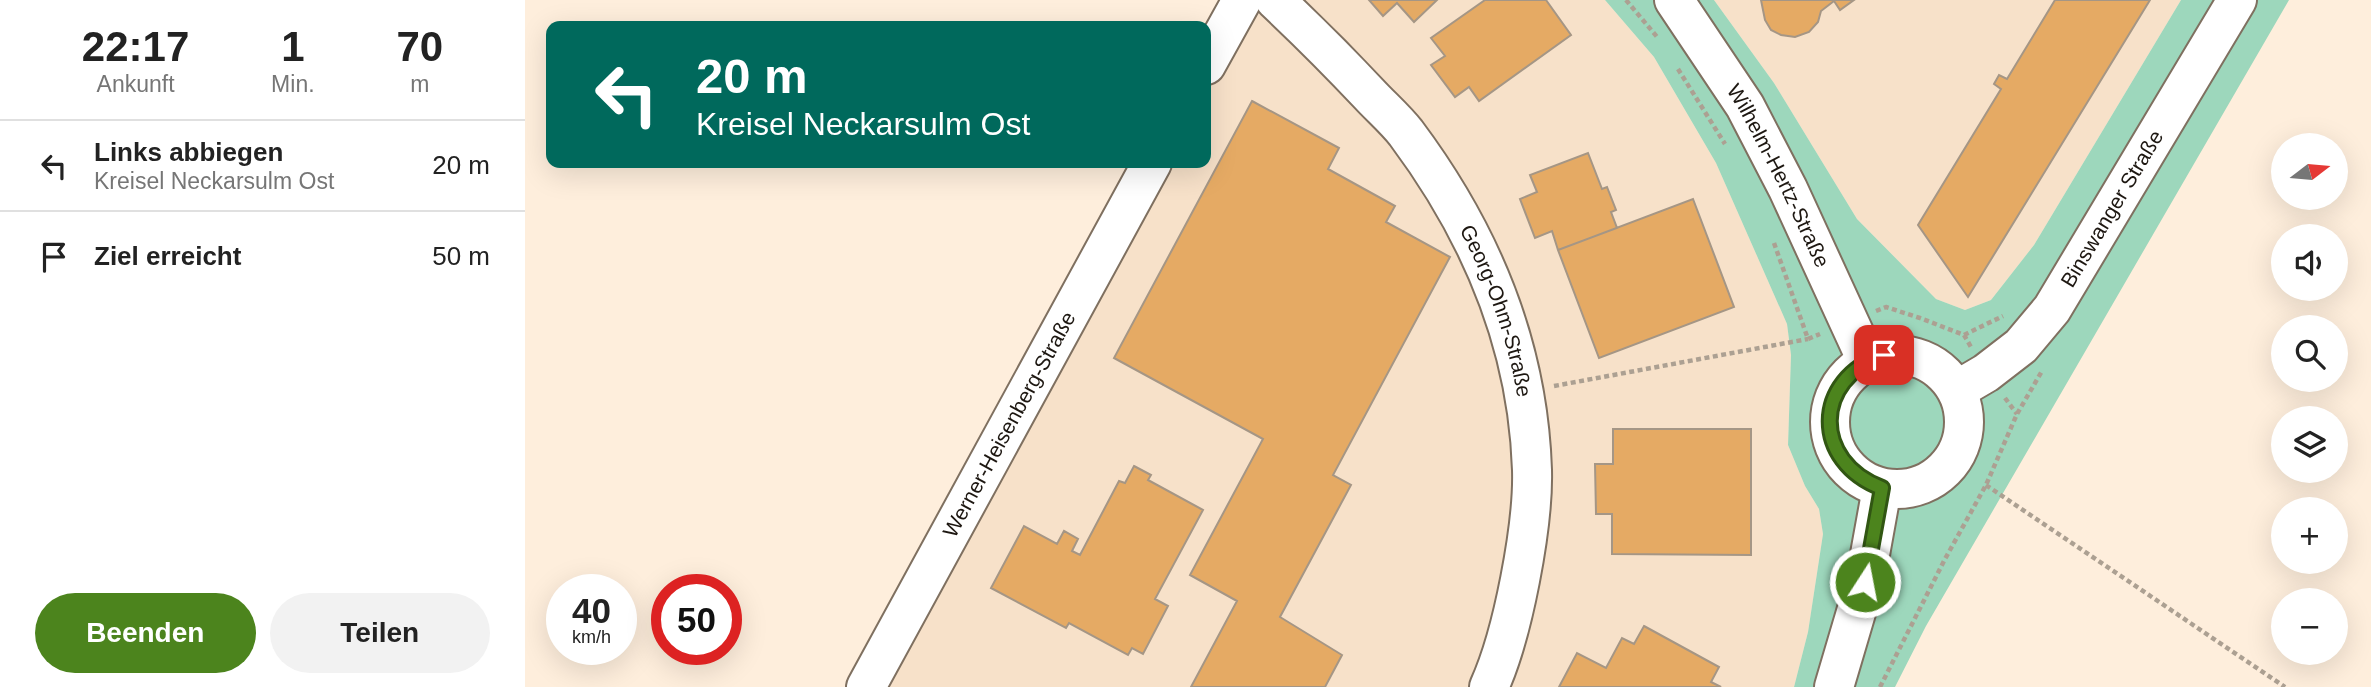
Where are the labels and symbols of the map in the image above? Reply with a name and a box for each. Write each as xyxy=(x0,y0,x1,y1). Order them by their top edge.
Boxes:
street label: Wilhelm-Hertz-Straße xyxy=(1723,80,1834,271)
street label: Binswanger Straße xyxy=(2056,126,2167,291)
north arrow xyxy=(2271,133,2349,210)
street label: Georg-Ohm-Straße xyxy=(1456,221,1536,399)
street label: Werner-Heisenberg-Straße xyxy=(938,308,1080,541)
pin xyxy=(1854,325,1914,385)
position arrow xyxy=(1828,545,1902,619)
speed limit sign: 50 xyxy=(651,574,742,665)

